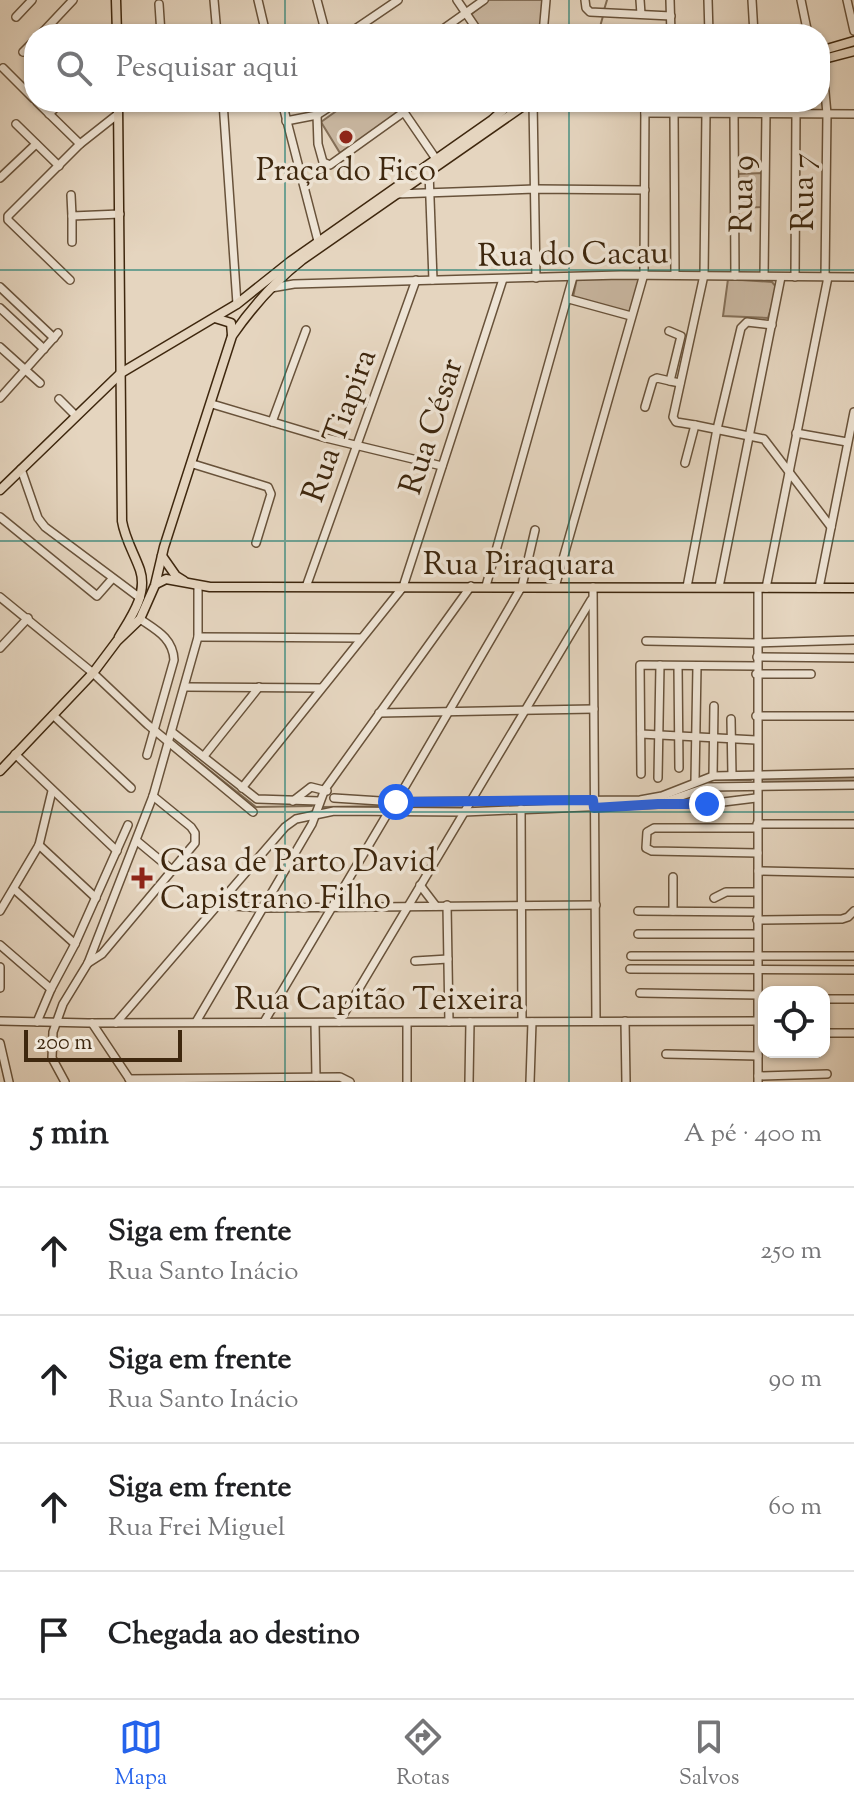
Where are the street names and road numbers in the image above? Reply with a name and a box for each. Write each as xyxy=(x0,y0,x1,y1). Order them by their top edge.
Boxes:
street label: Rua 7 xyxy=(782,153,828,231)
street label: Rua 9 xyxy=(720,155,768,233)
street label: Rua do Cacau xyxy=(477,231,669,281)
street label: Rua Tiapira xyxy=(292,343,390,509)
street label: Rua César xyxy=(389,353,476,501)
street label: Rua Piraquara xyxy=(423,543,615,589)
street label: Rua Capitão Teixeira xyxy=(234,978,524,1024)

